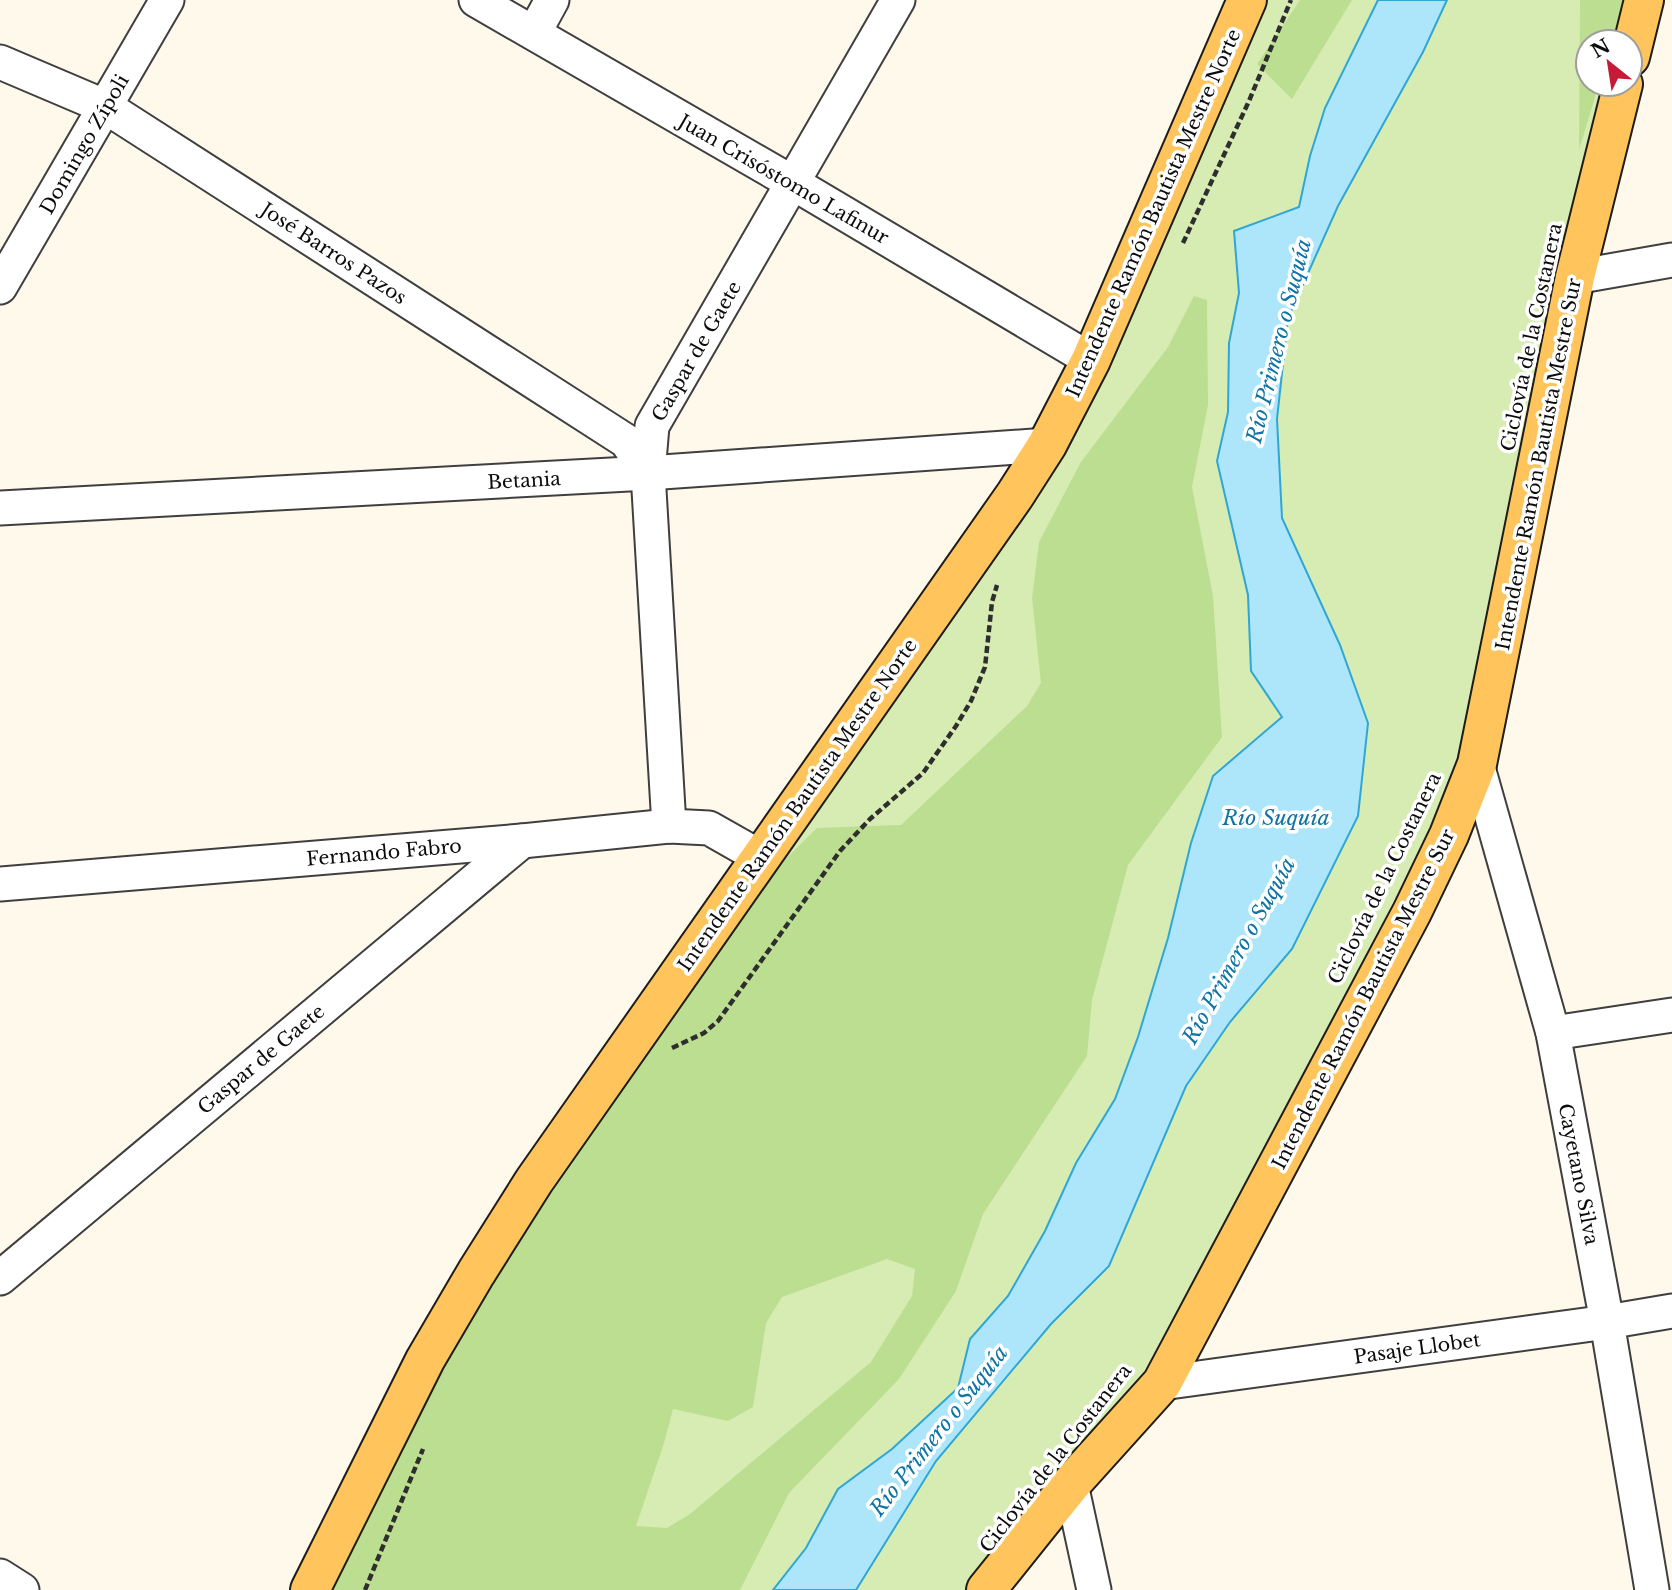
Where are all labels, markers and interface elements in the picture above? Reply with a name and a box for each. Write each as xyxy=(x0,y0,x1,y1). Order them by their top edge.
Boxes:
street label: Intendente Ramón Bautista Mestre Norte xyxy=(1061,26,1245,401)
north arrow xyxy=(1574,28,1644,98)
text: N xyxy=(1587,34,1614,63)
street label: Domingo Zípoli xyxy=(35,70,134,218)
street label: Juan Crisóstomo Lafinur xyxy=(672,108,893,249)
street label: José Barros Pazos xyxy=(254,196,411,309)
street label: Ciclovía de la Costanera xyxy=(1496,220,1567,453)
water label: Río Primero o Suquía xyxy=(1241,236,1317,447)
street label: Intendente Ramón Bautista Mestre Sur xyxy=(1491,276,1586,652)
street label: Gaspar de Gaete xyxy=(647,277,746,426)
street label: Betania xyxy=(487,467,562,494)
street label: Intendente Ramón Bautista Mestre Norte xyxy=(673,635,922,976)
street label: Ciclovía de la Costanera xyxy=(1323,768,1446,988)
water label: Río Suquía xyxy=(1221,805,1330,831)
street label: Intendente Ramón Bautista Mestre Sur xyxy=(1267,825,1460,1173)
street label: Fernando Fabro xyxy=(306,834,463,871)
water label: Río Primero o Suquía xyxy=(1176,853,1301,1050)
street label: Gaspar de Gaete xyxy=(193,1000,329,1119)
street label: Cayetano Silva xyxy=(1554,1102,1604,1247)
street label: Pasaje Llobet xyxy=(1352,1328,1483,1369)
water label: Río Primero o Suquía xyxy=(864,1341,1014,1522)
street label: Ciclovía de la Costanera xyxy=(975,1359,1136,1557)

